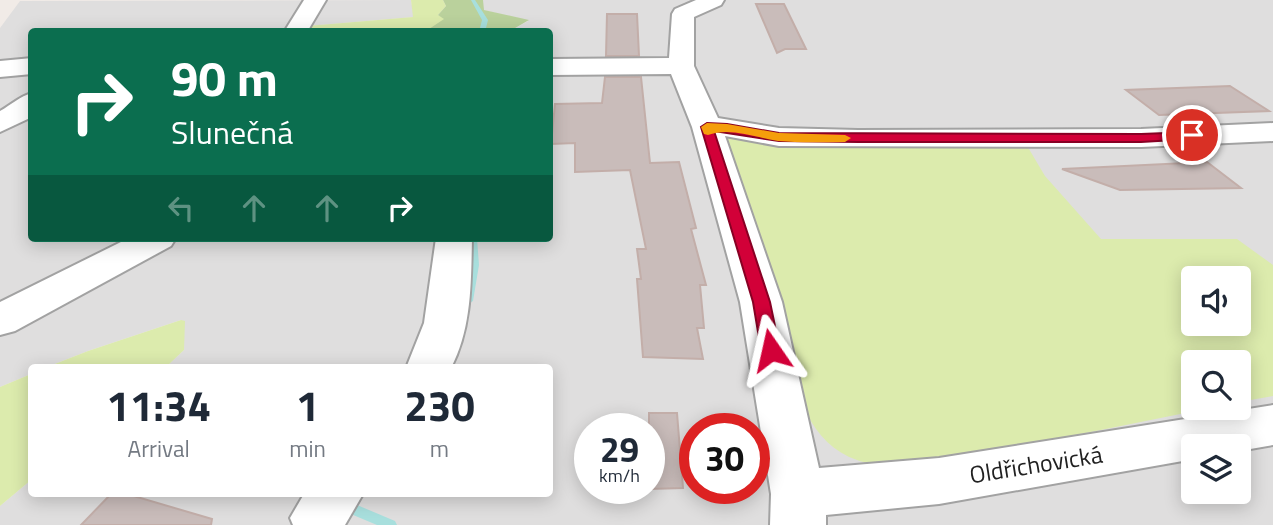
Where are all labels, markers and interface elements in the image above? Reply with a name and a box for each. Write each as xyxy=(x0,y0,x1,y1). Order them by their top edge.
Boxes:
text: 90 m xyxy=(171,40,278,115)
icon: right xyxy=(56,56,147,147)
pin xyxy=(1162,105,1222,165)
text: Slunečná xyxy=(171,108,293,156)
icon: arrive xyxy=(1173,116,1211,154)
icon: left xyxy=(162,189,200,227)
icon: ahead xyxy=(235,189,273,227)
icon: ahead xyxy=(308,189,346,227)
icon: right xyxy=(381,189,419,227)
map controls xyxy=(1181,266,1251,504)
button: sound xyxy=(1181,266,1251,336)
position arrow xyxy=(734,313,808,387)
button: search xyxy=(1181,350,1251,420)
text: 11:34 xyxy=(106,373,211,437)
text: 1 xyxy=(296,373,319,437)
text: 230 xyxy=(404,373,475,437)
speed limit sign: 30 xyxy=(679,413,770,504)
text: 29 xyxy=(600,422,639,476)
text: Arrival xyxy=(127,431,190,466)
text: min xyxy=(289,431,326,466)
text: m xyxy=(430,431,449,466)
button: layers xyxy=(1181,434,1251,504)
street label: Oldřichovická xyxy=(967,436,1105,492)
text: km/h xyxy=(599,462,640,489)

